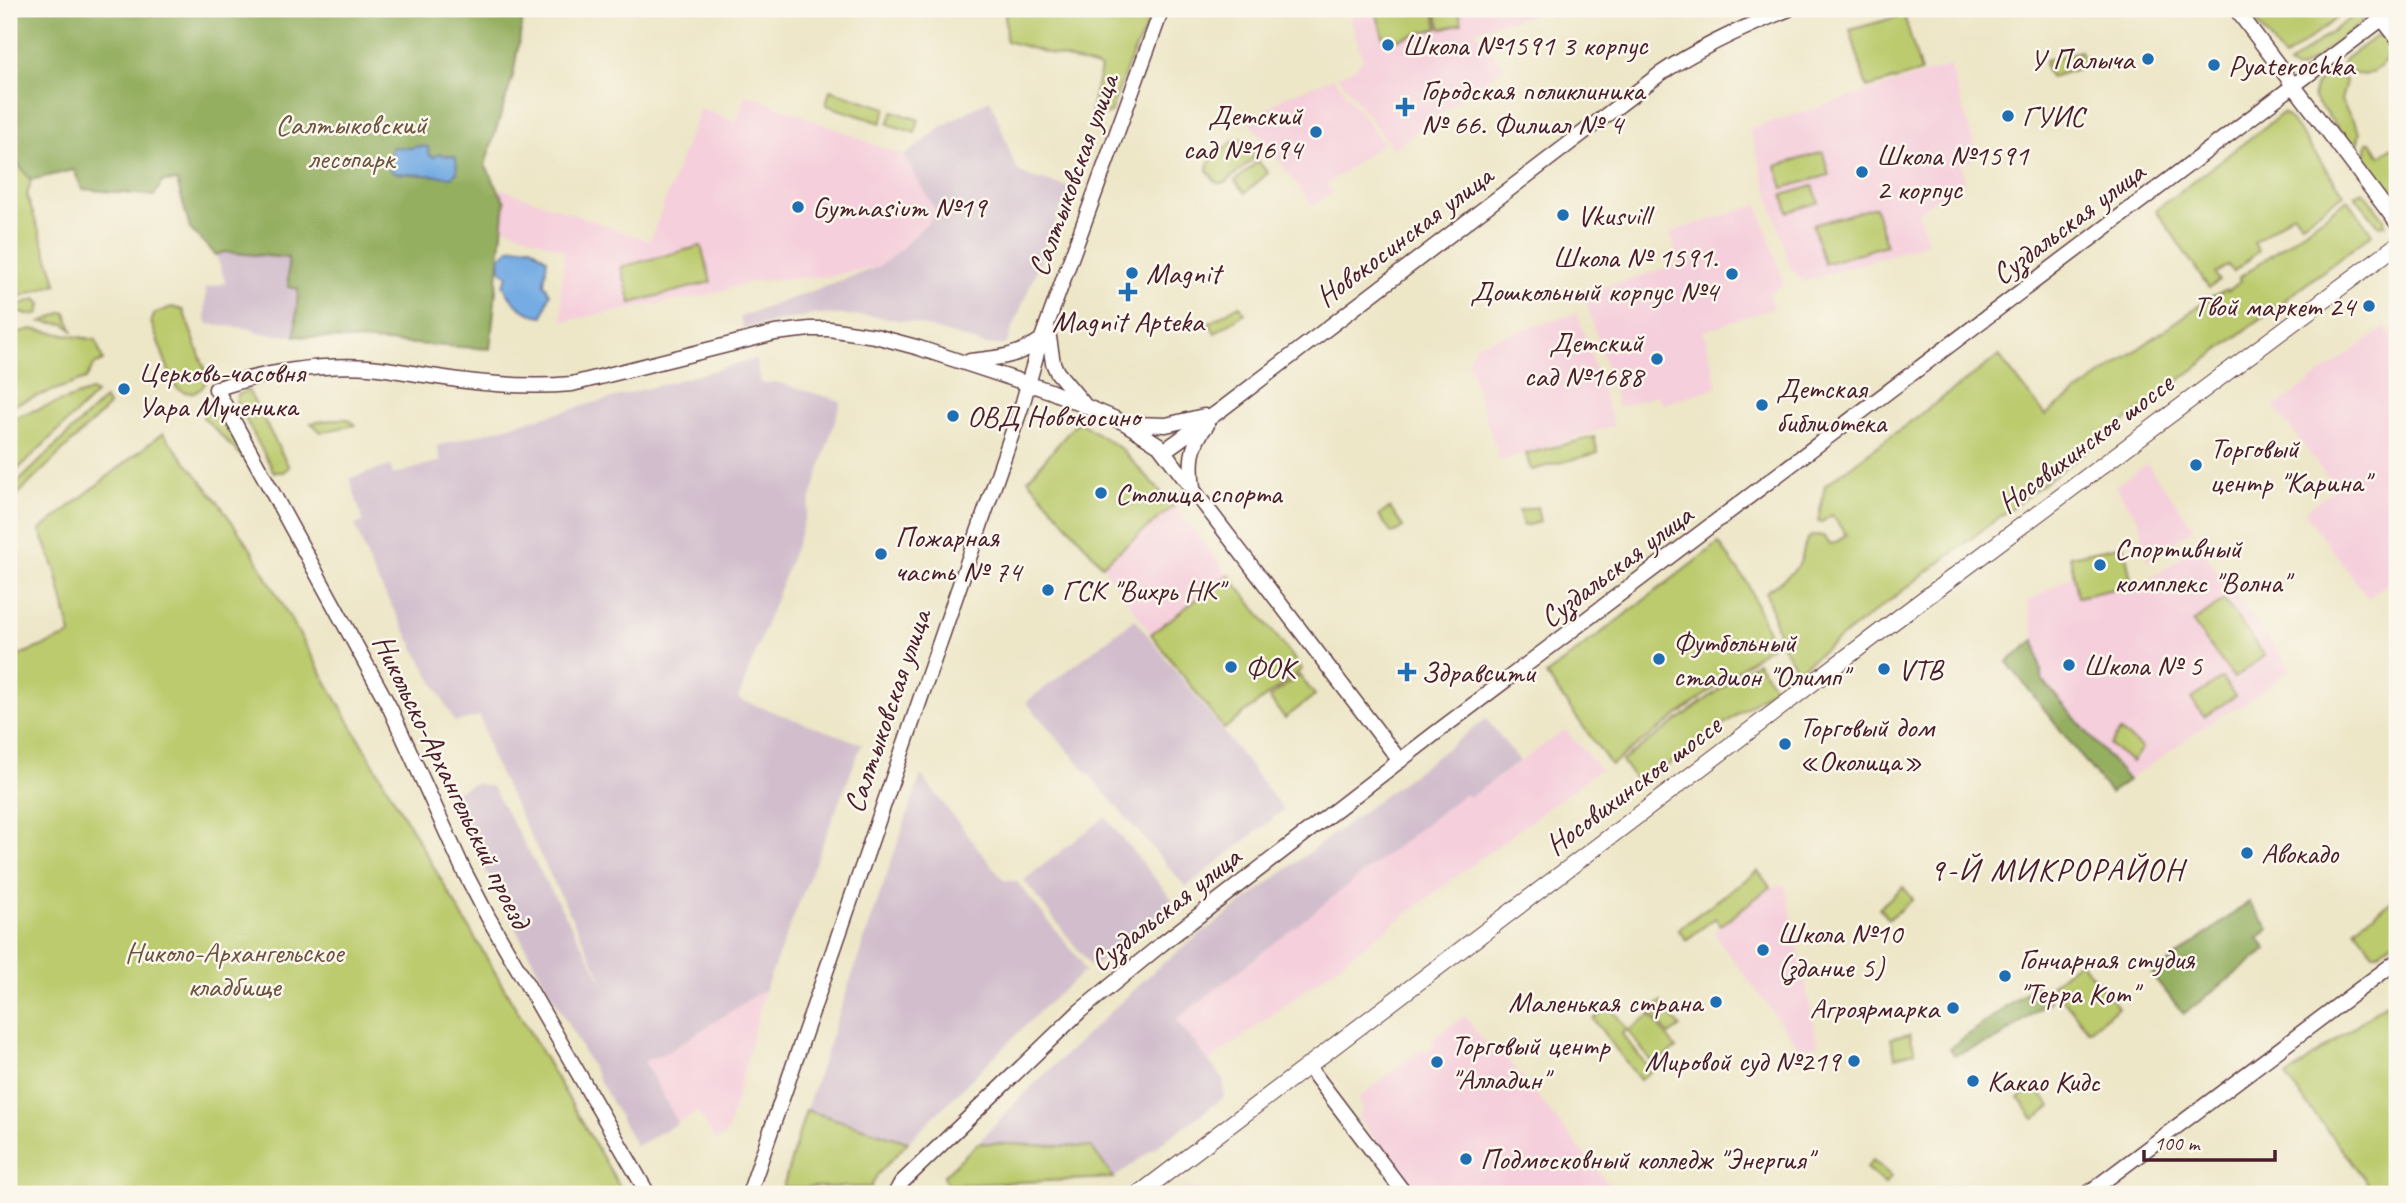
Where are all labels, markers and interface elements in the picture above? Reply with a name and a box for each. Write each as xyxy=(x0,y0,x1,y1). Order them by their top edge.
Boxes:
place label: Школа №1591 3 корпус xyxy=(1402,26,1649,64)
marker: Школа №1591 3 корпус xyxy=(1380,37,1396,53)
place label: У Палыча xyxy=(2030,40,2136,78)
place label: Pyaterochka xyxy=(2228,46,2356,84)
marker: У Палыча xyxy=(2140,51,2156,67)
marker: Pyaterochka xyxy=(2206,57,2222,73)
street label: Салтыковская улица xyxy=(1019,66,1128,281)
place label: Городская поликлиника № 66. Филиал № 4 xyxy=(1421,71,1647,143)
place label: Детский сад №1694 xyxy=(1183,96,1304,168)
marker: Городская поликлиника № 66. Филиал № 4 xyxy=(1395,97,1415,117)
place label: ГУИС xyxy=(2022,97,2087,135)
park label: Салтыковский лесопарк xyxy=(275,105,428,177)
marker: ГУИС xyxy=(2000,108,2016,124)
marker: Детский сад №1694 xyxy=(1308,124,1324,140)
place label: Школа №1591 2 корпус xyxy=(1876,136,2030,208)
street label: Суздальская улица xyxy=(1984,152,2154,293)
street label: Новокосинская улица xyxy=(1308,155,1502,315)
marker: Школа №1591 2 корпус xyxy=(1854,164,1870,180)
place label: Gymnasium №19 xyxy=(812,188,989,226)
place label: Vkusvill xyxy=(1577,196,1655,234)
marker: Gymnasium №19 xyxy=(790,199,806,215)
marker: Vkusvill xyxy=(1555,207,1571,223)
place label: Школа № 1591. Дошкольный корпус №4 xyxy=(1470,238,1720,310)
place label: Magnit xyxy=(1146,254,1224,292)
marker: Magnit xyxy=(1124,265,1140,281)
marker: Школа № 1591. Дошкольный корпус №4 xyxy=(1724,266,1740,282)
marker: Magnit Apteka xyxy=(1120,284,1136,300)
place label: Твой маркет 24 xyxy=(2193,287,2357,325)
marker: Твой маркет 24 xyxy=(2361,298,2377,314)
place label: Magnit Apteka xyxy=(1052,302,1206,340)
place label: Детский сад №1688 xyxy=(1524,323,1645,395)
marker: Детский сад №1688 xyxy=(1649,351,1665,367)
place label: Церковь-часовня Уара Мученика xyxy=(138,353,307,425)
street label: Носовихинское шоссе xyxy=(1989,363,2182,522)
place label: Детская библиотека xyxy=(1776,369,1888,441)
marker: Церковь-часовня Уара Мученика xyxy=(116,381,132,397)
place label: ОВД Новокосино xyxy=(967,397,1144,435)
marker: Детская библиотека xyxy=(1754,397,1770,413)
marker: ОВД Новокосино xyxy=(945,408,961,424)
place label: Торговый центр "Карина" xyxy=(2210,429,2375,501)
marker: Торговый центр "Карина" xyxy=(2188,457,2204,473)
place label: Столица спорта xyxy=(1115,474,1283,512)
marker: Столица спорта xyxy=(1093,485,1109,501)
street label: Суздальская улица xyxy=(1532,495,1702,636)
place label: Пожарная часть № 74 xyxy=(895,518,1024,590)
place label: Спортивный комплекс "Волна" xyxy=(2114,529,2295,601)
marker: Пожарная часть № 74 xyxy=(873,546,889,562)
marker: Спортивный комплекс "Волна" xyxy=(2092,557,2108,573)
place label: ГСК "Вихрь НК" xyxy=(1062,571,1229,609)
marker: ГСК "Вихрь НК" xyxy=(1040,582,1056,598)
street label: Салтыковская улица xyxy=(835,602,940,817)
place label: Футбольный стадион "Олимп" xyxy=(1673,623,1854,695)
street label: Никольско-Архангельский проезд xyxy=(364,628,541,936)
place label: Школа № 5 xyxy=(2083,646,2203,684)
place label: ФОК xyxy=(1245,648,1299,686)
place label: VTB xyxy=(1898,650,1945,688)
marker: Футбольный стадион "Олимп" xyxy=(1651,651,1667,667)
place label: Здравсити xyxy=(1421,653,1537,691)
marker: Школа № 5 xyxy=(2061,657,2077,673)
marker: ФОК xyxy=(1223,659,1239,675)
marker: VTB xyxy=(1876,661,1892,677)
marker: Здравсити xyxy=(1399,664,1415,680)
street label: Носовихинское шоссе xyxy=(1537,705,1730,864)
place label: Торговый дом «Околица» xyxy=(1799,708,1936,780)
marker: Торговый дом «Околица» xyxy=(1777,736,1793,752)
place label: Авокадо xyxy=(2261,834,2340,872)
street label: Суздальская улица xyxy=(1082,837,1250,980)
marker: Авокадо xyxy=(2239,845,2255,861)
district label: 9-Й МИКРОРАЙОН xyxy=(1930,849,2187,890)
place label: Школа №10 (здание 5) xyxy=(1777,914,1905,986)
park label: Николо-Архангельское кладбище xyxy=(125,933,346,1005)
place label: Гончарная студия "Терра Кот" xyxy=(2019,940,2196,1012)
marker: Школа №10 (здание 5) xyxy=(1755,942,1771,958)
marker: Гончарная студия "Терра Кот" xyxy=(1997,968,2013,984)
place label: Маленькая страна xyxy=(1508,983,1705,1021)
place label: Агроярмарка xyxy=(1810,989,1941,1027)
marker: Маленькая страна xyxy=(1708,994,1724,1010)
marker: Агроярмарка xyxy=(1945,1000,1961,1016)
place label: Торговый центр "Алладин" xyxy=(1451,1026,1611,1098)
place label: Мировой суд №219 xyxy=(1645,1042,1842,1080)
marker: Мировой суд №219 xyxy=(1846,1053,1862,1069)
marker: Торговый центр "Алладин" xyxy=(1429,1054,1445,1070)
place label: Какао Кидс xyxy=(1987,1062,2100,1100)
marker: Какао Кидс xyxy=(1965,1073,1981,1089)
scale bar xyxy=(2144,1119,2275,1163)
text: 100 m xyxy=(2154,1130,2201,1156)
place label: Подмосковный колледж "Энергия" xyxy=(1480,1140,1818,1178)
marker: Подмосковный колледж "Энергия" xyxy=(1458,1151,1474,1167)

